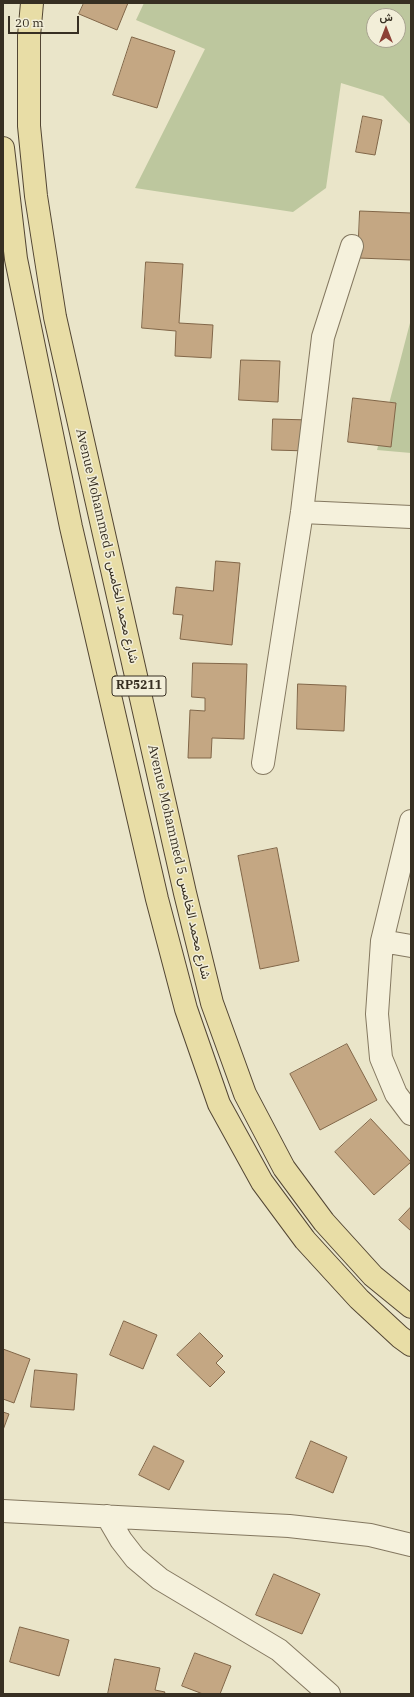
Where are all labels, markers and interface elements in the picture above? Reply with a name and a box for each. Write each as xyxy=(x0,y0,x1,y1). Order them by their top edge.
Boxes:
scale bar xyxy=(10,8,81,34)
north arrow xyxy=(366,8,406,48)
text: ش xyxy=(379,10,393,24)
text: 20 m xyxy=(15,15,44,30)
street label: Avenue Mohammed 5 شارع محمد الخامس xyxy=(72,427,142,665)
road number: RP5211 xyxy=(112,676,166,696)
street label: Avenue Mohammed 5 شارع محمد الخامس xyxy=(144,743,214,981)

